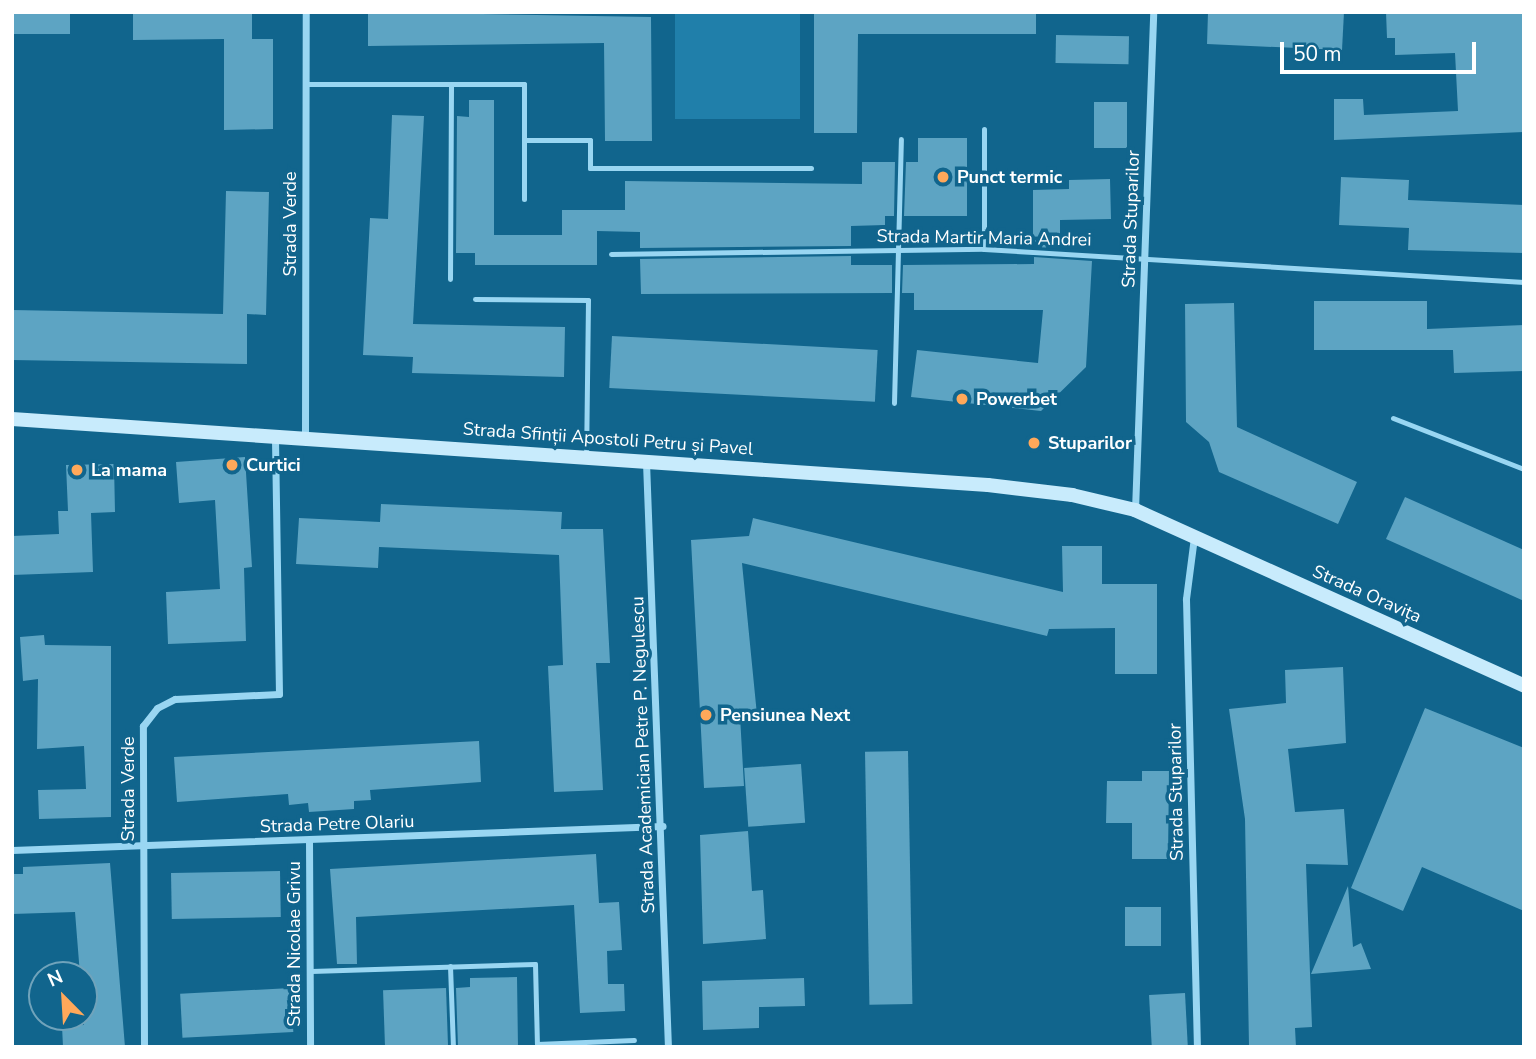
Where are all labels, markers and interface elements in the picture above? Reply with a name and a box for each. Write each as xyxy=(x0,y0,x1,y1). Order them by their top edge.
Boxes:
scale bar xyxy=(1284,28,1480,72)
text: 50 m xyxy=(1293,40,1342,68)
street label: Strada Stuparilor xyxy=(1118,150,1144,288)
place label: Punct termic xyxy=(957,166,1062,188)
marker: Punct termic xyxy=(935,169,951,185)
street label: Strada Verde xyxy=(279,171,301,277)
street label: Strada Martir Maria Andrei xyxy=(876,225,1092,251)
place label: Powerbet xyxy=(976,388,1057,410)
marker: Powerbet xyxy=(954,391,970,407)
street label: Strada Sfinții Apostoli Petru și Pavel xyxy=(462,418,754,460)
place label: Stuparilor xyxy=(1048,432,1132,454)
marker: Stuparilor xyxy=(1026,435,1042,451)
place label: Curtici xyxy=(246,454,301,476)
marker: Curtici xyxy=(224,457,240,473)
place label: La mama xyxy=(91,459,167,481)
marker: La mama xyxy=(69,462,85,478)
street label: Strada Oravița xyxy=(1309,560,1425,628)
street label: Strada Academician Petre P. Negulescu xyxy=(627,596,659,914)
place label: Pensiunea Next xyxy=(720,704,850,726)
marker: Pensiunea Next xyxy=(698,707,714,723)
street label: Strada Stuparilor xyxy=(1164,723,1188,861)
street label: Strada Verde xyxy=(117,736,139,842)
street label: Strada Petre Olariu xyxy=(259,811,415,837)
street label: Strada Nicolae Grivu xyxy=(283,861,305,1027)
north arrow xyxy=(28,961,98,1031)
text: N xyxy=(43,964,67,993)

